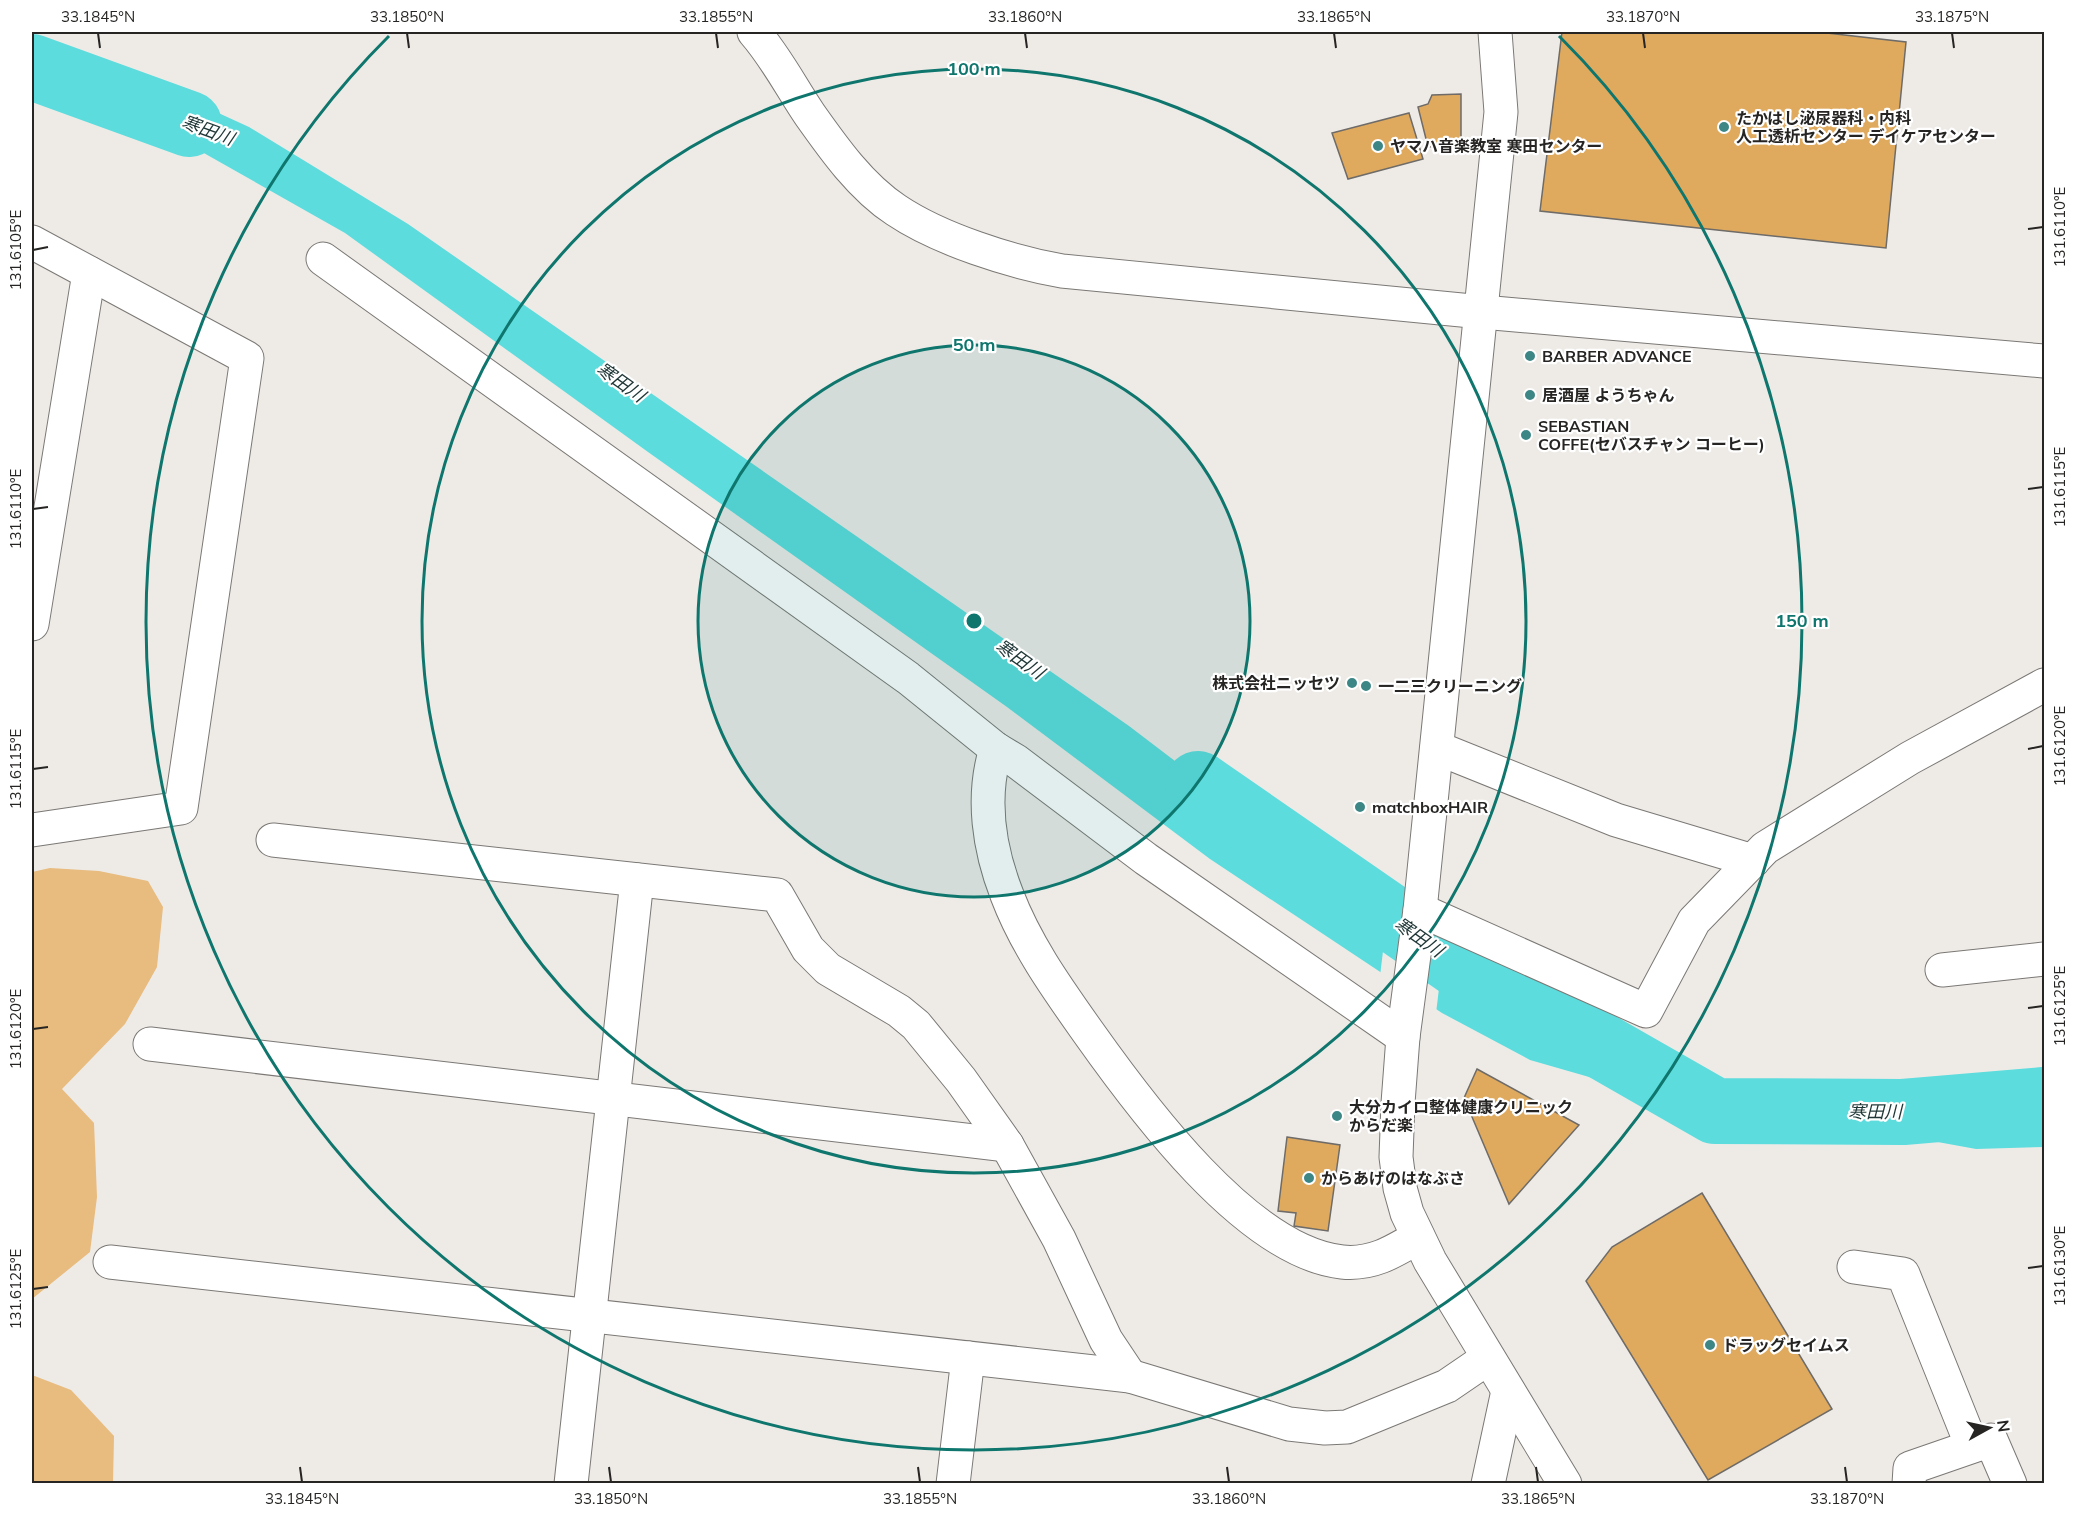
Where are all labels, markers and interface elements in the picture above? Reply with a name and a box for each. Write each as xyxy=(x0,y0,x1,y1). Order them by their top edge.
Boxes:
text: 33.1845°N xyxy=(61,7,135,26)
text: 33.1850°N xyxy=(370,7,444,26)
text: 33.1855°N xyxy=(679,7,753,26)
text: 33.1860°N xyxy=(988,7,1062,26)
text: 33.1865°N xyxy=(1297,7,1371,26)
text: 33.1870°N xyxy=(1606,7,1680,26)
text: 33.1875°N xyxy=(1915,7,1989,26)
text: 100 m xyxy=(947,57,1001,80)
place label: たかはし泌尿器科・内科 人工透析センター デイケアセンター xyxy=(1736,108,1996,146)
water label: 寒田川 xyxy=(179,110,239,151)
marker: たかはし泌尿器科・内科 人工透析センター デイケアセンター xyxy=(1717,120,1731,134)
place label: ヤマハ音楽教室 寒田センター xyxy=(1390,136,1602,156)
marker: ヤマハ音楽教室 寒田センター xyxy=(1371,139,1385,153)
text: 131.6110°E xyxy=(2050,186,2069,267)
text: 131.6105°E xyxy=(6,209,25,290)
text: 50 m xyxy=(953,333,995,356)
place label: BARBER ADVANCE xyxy=(1542,346,1691,366)
marker: BARBER ADVANCE xyxy=(1523,349,1537,363)
water label: 寒田川 xyxy=(592,357,651,408)
place label: 居酒屋 ようちゃん xyxy=(1542,385,1674,405)
marker: 居酒屋 ようちゃん xyxy=(1523,388,1537,402)
place label: SEBASTIAN COFFE(セバスチャン コーヒー) xyxy=(1538,416,1765,454)
marker: SEBASTIAN COFFE(セバスチャン コーヒー) xyxy=(1519,428,1533,442)
text: 131.6115°E xyxy=(2050,446,2069,527)
text: 131.6110°E xyxy=(6,468,25,549)
text: 150 m xyxy=(1775,609,1829,632)
centre of rings xyxy=(964,611,984,631)
water label: 寒田川 xyxy=(991,634,1050,685)
place label: 株式会社ニッセツ xyxy=(1212,673,1340,693)
marker: 株式会社ニッセツ xyxy=(1345,676,1359,690)
place label: 一二三クリーニング xyxy=(1378,676,1522,696)
marker: 一二三クリーニング xyxy=(1359,679,1373,693)
text: 131.6120°E xyxy=(2050,705,2069,786)
text: 131.6115°E xyxy=(6,728,25,809)
place label: matchboxHAIR xyxy=(1372,797,1488,817)
marker: matchboxHAIR xyxy=(1353,800,1367,814)
water label: 寒田川 xyxy=(1390,912,1449,963)
text: 131.6125°E xyxy=(2050,965,2069,1046)
text: 131.6120°E xyxy=(6,988,25,1069)
place label: 大分カイロ整体健康クリニック からだ楽 xyxy=(1349,1097,1573,1135)
water label: 寒田川 xyxy=(1848,1100,1904,1123)
marker: 大分カイロ整体健康クリニック からだ楽 xyxy=(1330,1109,1344,1123)
place label: からあげのはなぶさ xyxy=(1321,1168,1465,1188)
marker: からあげのはなぶさ xyxy=(1302,1171,1316,1185)
text: 131.6130°E xyxy=(2050,1225,2069,1306)
text: 131.6125°E xyxy=(6,1248,25,1329)
place label: ドラッグセイムス xyxy=(1722,1335,1850,1355)
marker: ドラッグセイムス xyxy=(1703,1338,1717,1352)
north arrow xyxy=(1959,1398,2019,1458)
text: N xyxy=(1993,1419,2015,1433)
text: 33.1845°N xyxy=(265,1489,339,1508)
text: 33.1850°N xyxy=(574,1489,648,1508)
text: 33.1855°N xyxy=(883,1489,957,1508)
text: 33.1860°N xyxy=(1192,1489,1266,1508)
text: 33.1865°N xyxy=(1501,1489,1575,1508)
text: 33.1870°N xyxy=(1810,1489,1884,1508)

